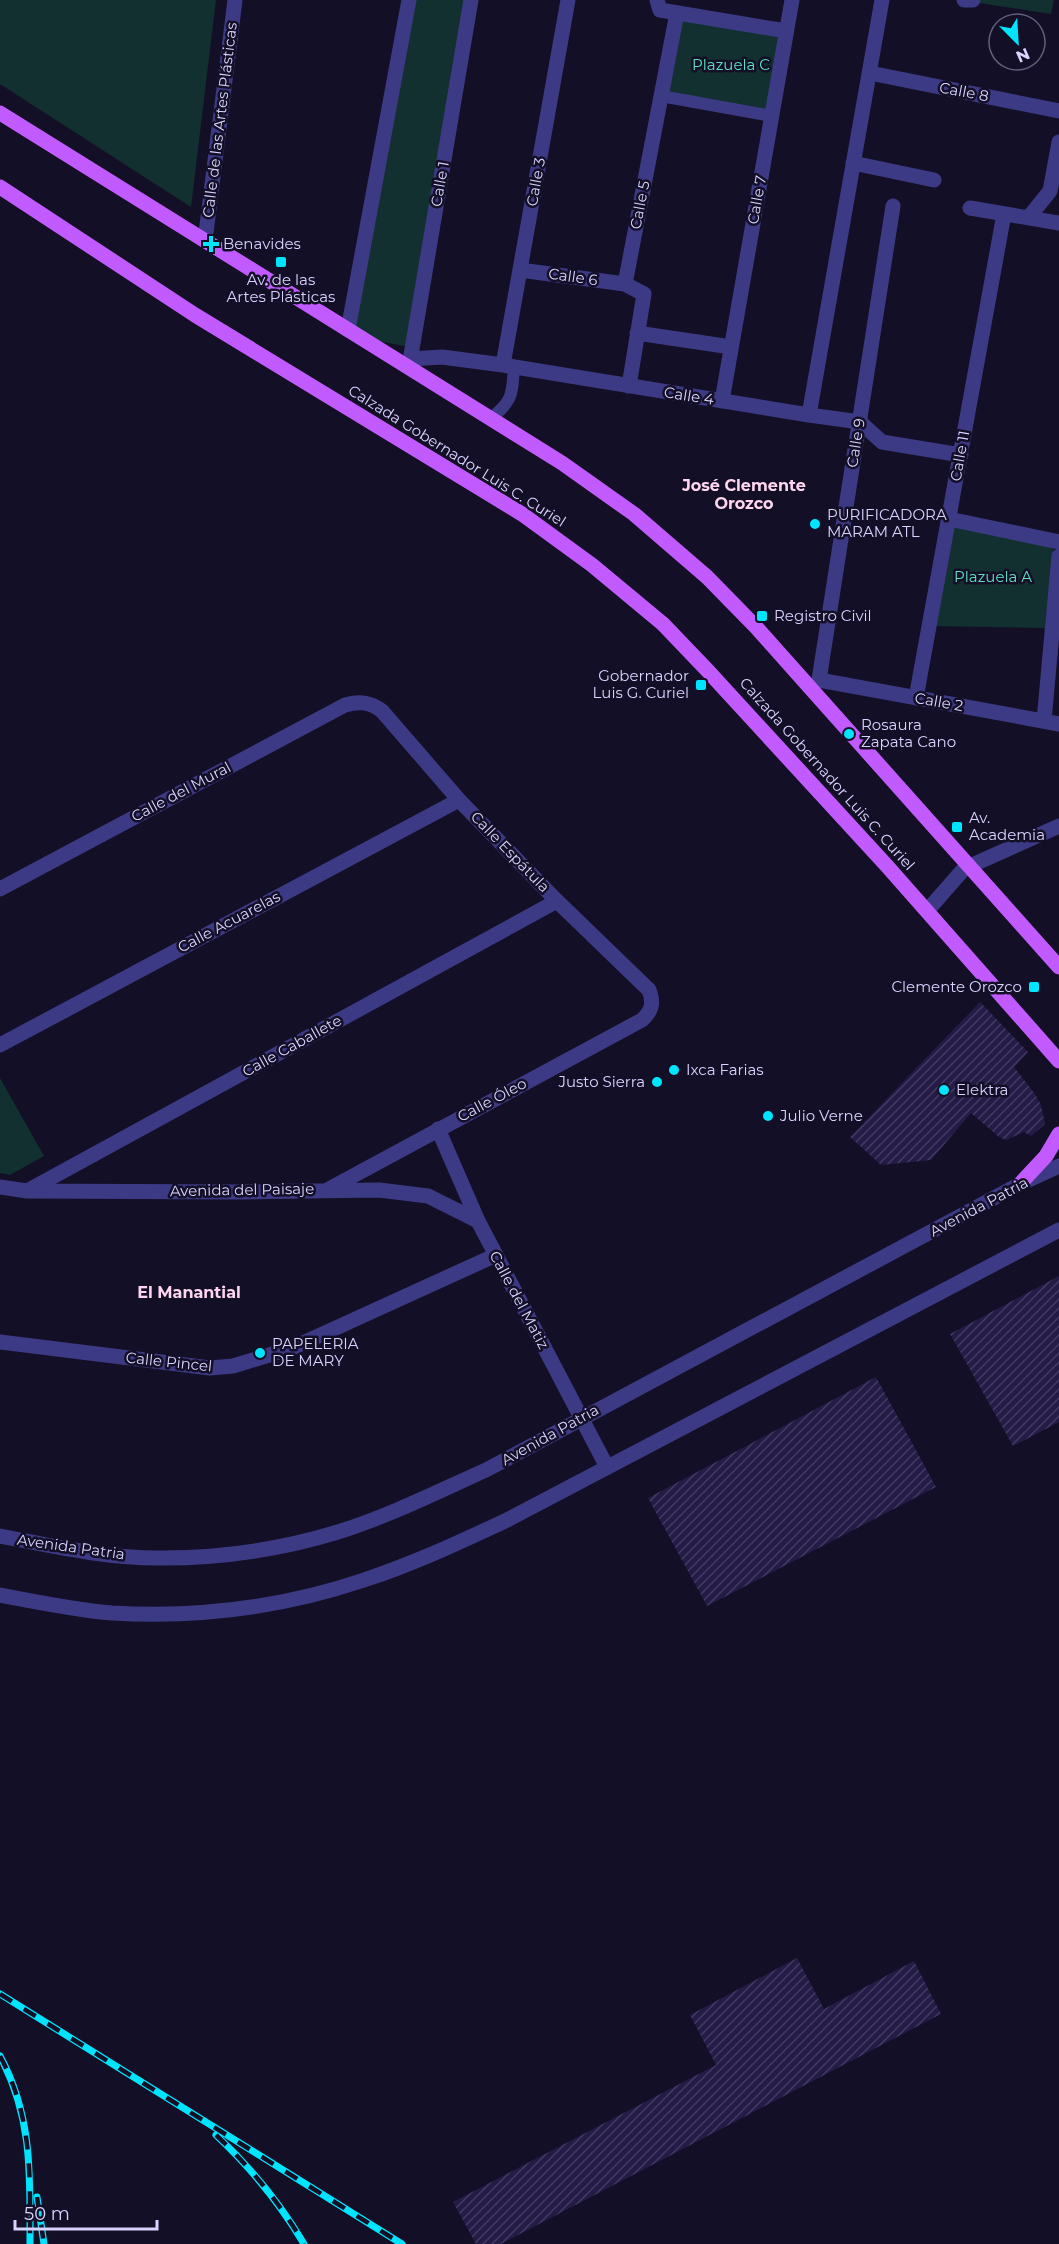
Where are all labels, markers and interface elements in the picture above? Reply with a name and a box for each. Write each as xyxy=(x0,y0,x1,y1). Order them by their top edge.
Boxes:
north arrow xyxy=(987,12,1047,72)
street label: Calle de las Artes Plásticas xyxy=(198,21,241,219)
text: N xyxy=(1013,44,1033,67)
park label: Plazuela C xyxy=(692,55,770,74)
street label: Calle 8 xyxy=(938,77,990,106)
street label: Calle 3 xyxy=(522,156,549,208)
street label: Calle 1 xyxy=(426,160,453,208)
street label: Calle 7 xyxy=(743,174,770,226)
street label: Calle 5 xyxy=(626,179,654,231)
place label: Benavides xyxy=(223,234,301,253)
marker: Benavides xyxy=(204,237,218,251)
marker: Av. de las Artes Plásticas xyxy=(274,255,288,269)
street label: Calle 6 xyxy=(547,264,599,289)
place label: Av. de las Artes Plásticas xyxy=(227,270,335,306)
street label: Calzada Gobernador Luis C. Curiel xyxy=(345,380,570,531)
street label: Calle 4 xyxy=(663,382,716,409)
street label: Calle 9 xyxy=(842,417,869,469)
street label: Calle 11 xyxy=(946,429,973,483)
district label: José Clemente Orozco xyxy=(681,476,806,513)
place label: PURIFICADORA MARAM ATL xyxy=(827,505,947,541)
marker: PURIFICADORA MARAM ATL xyxy=(808,517,822,531)
park label: Plazuela A xyxy=(954,567,1032,586)
place label: Registro Civil xyxy=(774,606,872,625)
marker: Registro Civil xyxy=(755,609,769,623)
place label: Gobernador Luis G. Curiel xyxy=(593,666,689,702)
street label: Calzada Gobernador Luis C. Curiel xyxy=(736,673,919,874)
marker: Gobernador Luis G. Curiel xyxy=(694,678,708,692)
street label: Calle 2 xyxy=(913,688,965,715)
place label: Rosaura Zapata Cano xyxy=(861,715,956,751)
marker: Rosaura Zapata Cano xyxy=(842,727,856,741)
street label: Calle del Mural xyxy=(128,757,234,826)
street label: Calle Espátula xyxy=(467,807,554,896)
place label: Av. Academia xyxy=(969,808,1045,844)
marker: Av. Academia xyxy=(950,820,964,834)
street label: Calle Acuarelas xyxy=(174,887,283,957)
place label: Clemente Orozco xyxy=(891,977,1022,996)
marker: Clemente Orozco xyxy=(1027,980,1041,994)
street label: Calle Caballete xyxy=(239,1010,345,1081)
place label: Ixca Farias xyxy=(686,1060,764,1079)
marker: Ixca Farias xyxy=(667,1063,681,1077)
place label: Justo Sierra xyxy=(557,1072,645,1091)
street label: Calle Óleo xyxy=(454,1073,530,1126)
marker: Justo Sierra xyxy=(650,1075,664,1089)
place label: Elektra xyxy=(956,1080,1008,1099)
marker: Elektra xyxy=(937,1083,951,1097)
place label: Julio Verne xyxy=(779,1106,863,1125)
marker: Julio Verne xyxy=(761,1109,775,1123)
street label: Avenida Patria xyxy=(926,1173,1031,1240)
street label: Avenida del Paisaje xyxy=(170,1179,314,1200)
street label: Calle del Matiz xyxy=(486,1247,553,1352)
district label: El Manantial xyxy=(137,1283,241,1302)
place label: PAPELERIA DE MARY xyxy=(272,1334,359,1370)
marker: PAPELERIA DE MARY xyxy=(253,1346,267,1360)
street label: Calle Pincel xyxy=(125,1348,213,1375)
street label: Avenida Patria xyxy=(498,1400,602,1469)
street label: Avenida Patria xyxy=(16,1530,126,1563)
scale bar xyxy=(15,2193,158,2231)
text: 50 m xyxy=(24,2203,70,2225)

